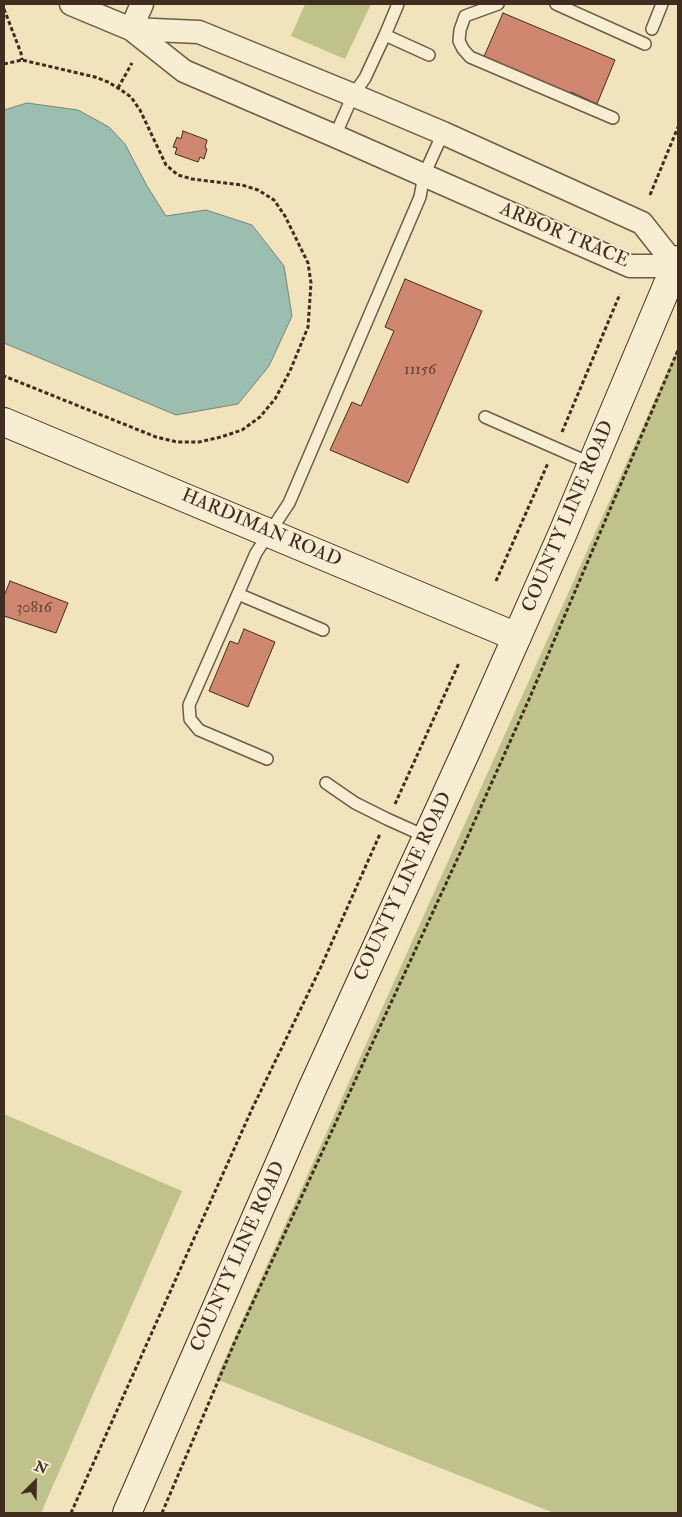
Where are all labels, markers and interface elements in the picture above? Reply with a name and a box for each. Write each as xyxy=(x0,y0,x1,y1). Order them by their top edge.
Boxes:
street label: ARBOR TRACE xyxy=(496,199,632,273)
house number: 11156 xyxy=(404,361,436,381)
street label: COUNTY LINE ROAD xyxy=(518,418,620,616)
street label: HARDIMAN ROAD xyxy=(178,485,344,573)
house number: 30816 xyxy=(16,599,52,619)
street label: COUNTY LINE ROAD xyxy=(350,789,458,985)
street label: COUNTY LINE ROAD xyxy=(187,1158,291,1356)
north arrow xyxy=(10,1457,60,1507)
text: N xyxy=(32,1457,50,1478)

